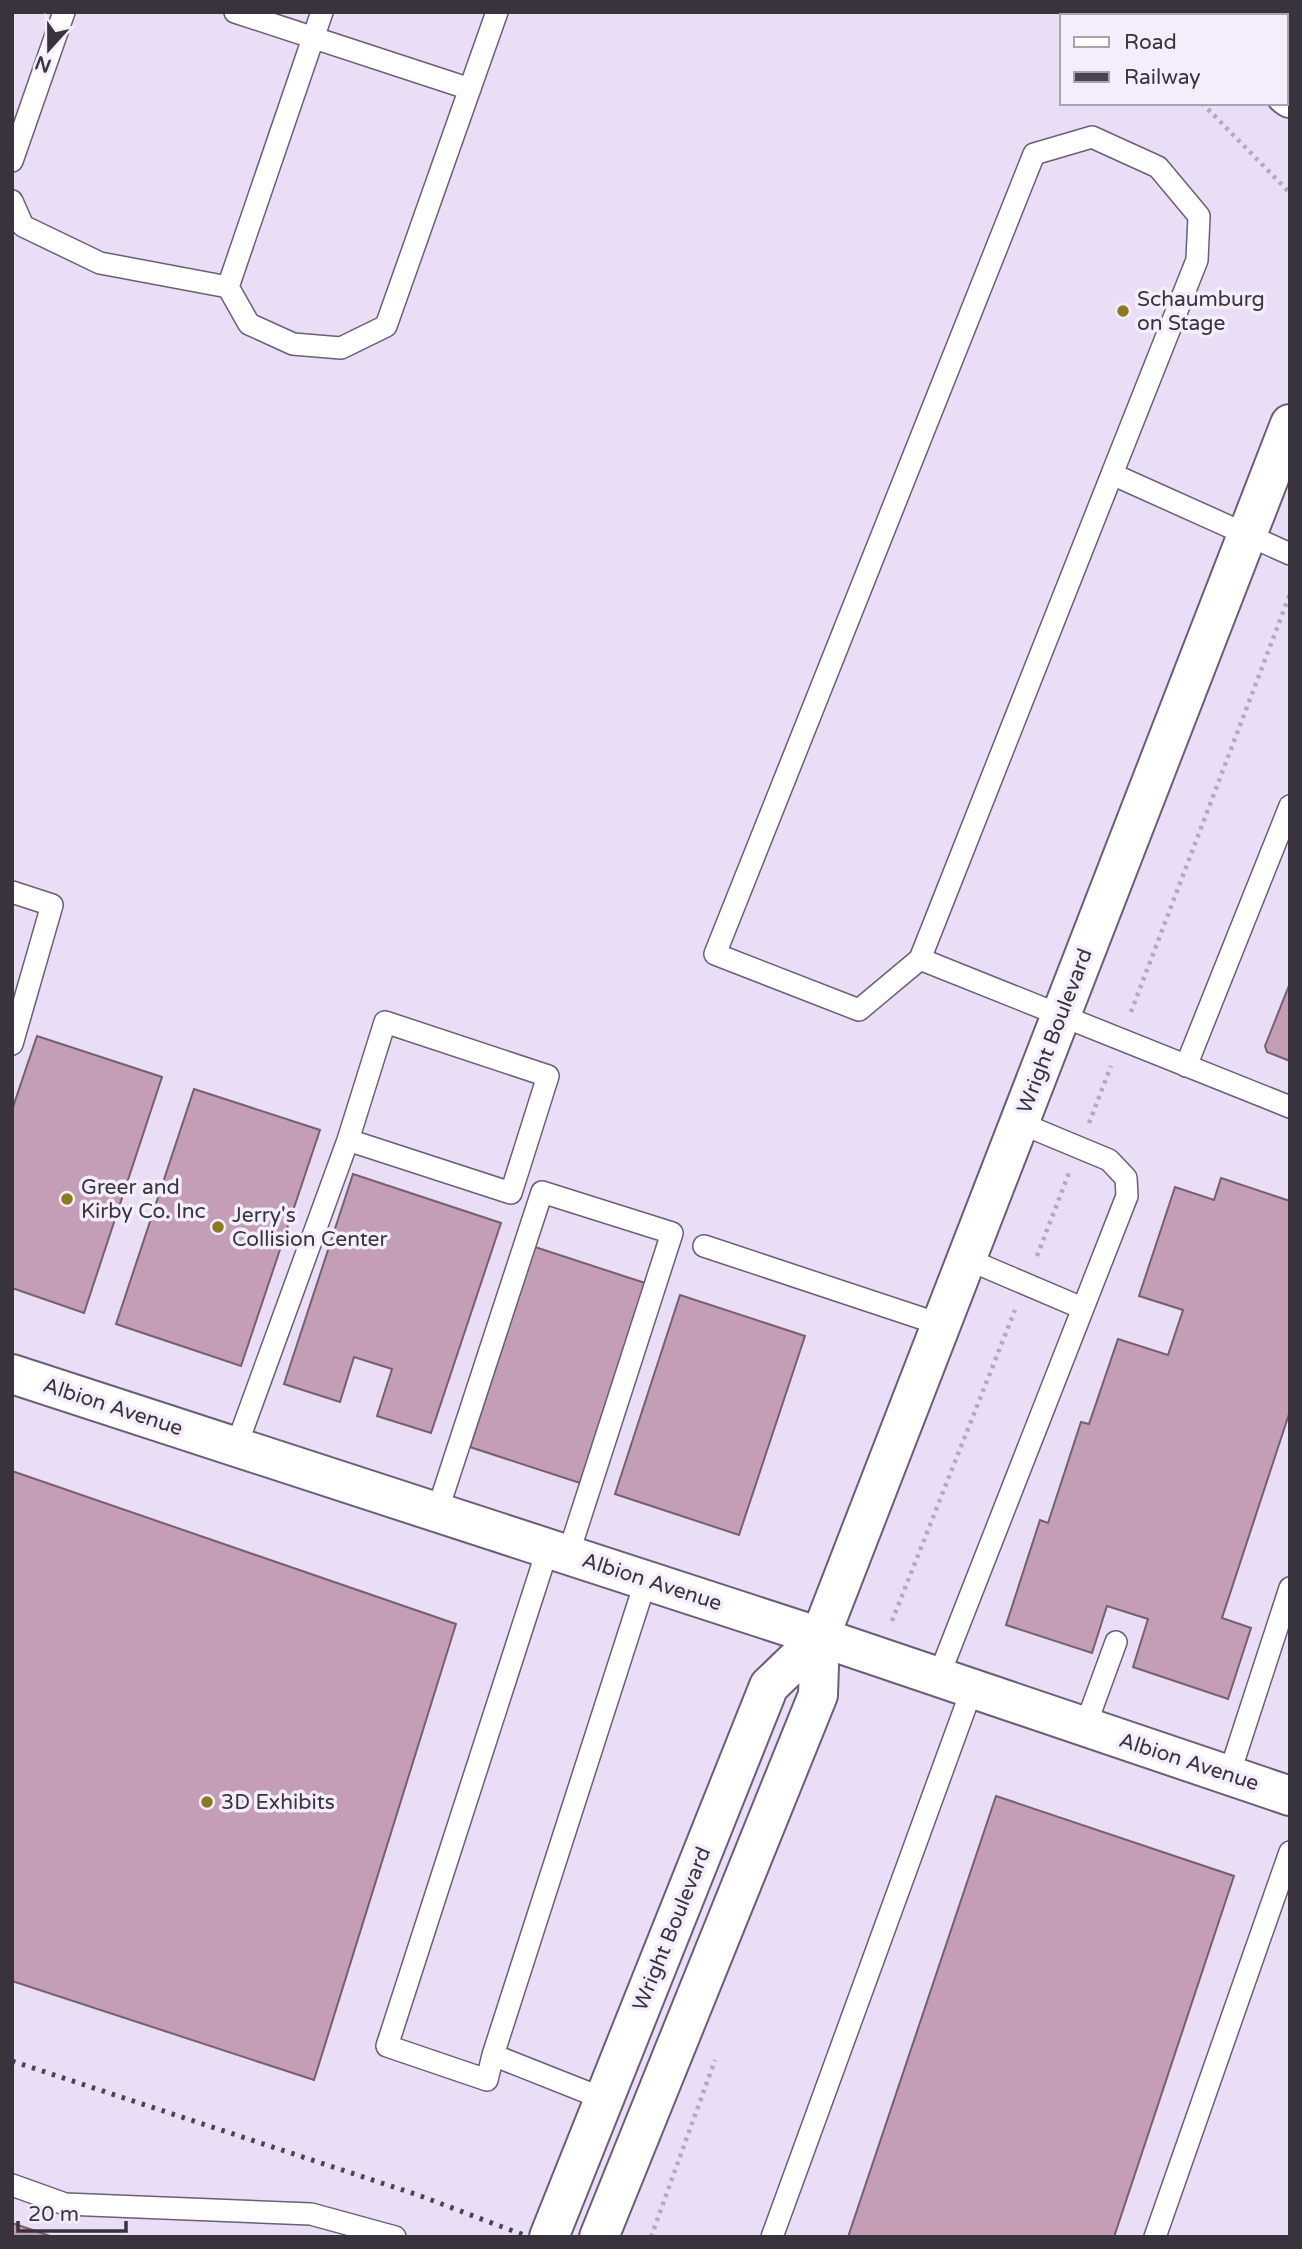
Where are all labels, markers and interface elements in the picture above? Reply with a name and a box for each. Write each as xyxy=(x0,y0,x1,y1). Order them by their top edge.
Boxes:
north arrow xyxy=(14,14,84,84)
legend xyxy=(1060,14,1288,105)
text: Road xyxy=(1124,30,1177,55)
text: N xyxy=(32,51,54,77)
text: Railway xyxy=(1124,65,1201,90)
place label: Schaumburg on Stage xyxy=(1137,287,1265,336)
marker: Schaumburg on Stage xyxy=(1115,303,1131,319)
street label: Wright Boulevard xyxy=(1012,945,1098,1117)
place label: Greer and Kirby Co. Inc xyxy=(81,1175,206,1224)
marker: Greer and Kirby Co. Inc xyxy=(59,1191,75,1207)
place label: Jerry's Collision Center xyxy=(232,1203,388,1252)
marker: Jerry's Collision Center xyxy=(210,1219,226,1235)
street label: Albion Avenue xyxy=(40,1373,186,1441)
street label: Albion Avenue xyxy=(579,1548,725,1616)
street label: Albion Avenue xyxy=(1116,1728,1262,1796)
place label: 3D Exhibits xyxy=(221,1790,335,1815)
marker: 3D Exhibits xyxy=(199,1794,215,1810)
street label: Wright Boulevard xyxy=(628,1843,716,2015)
scale bar xyxy=(18,2190,126,2234)
text: 20 m xyxy=(28,2202,79,2227)

